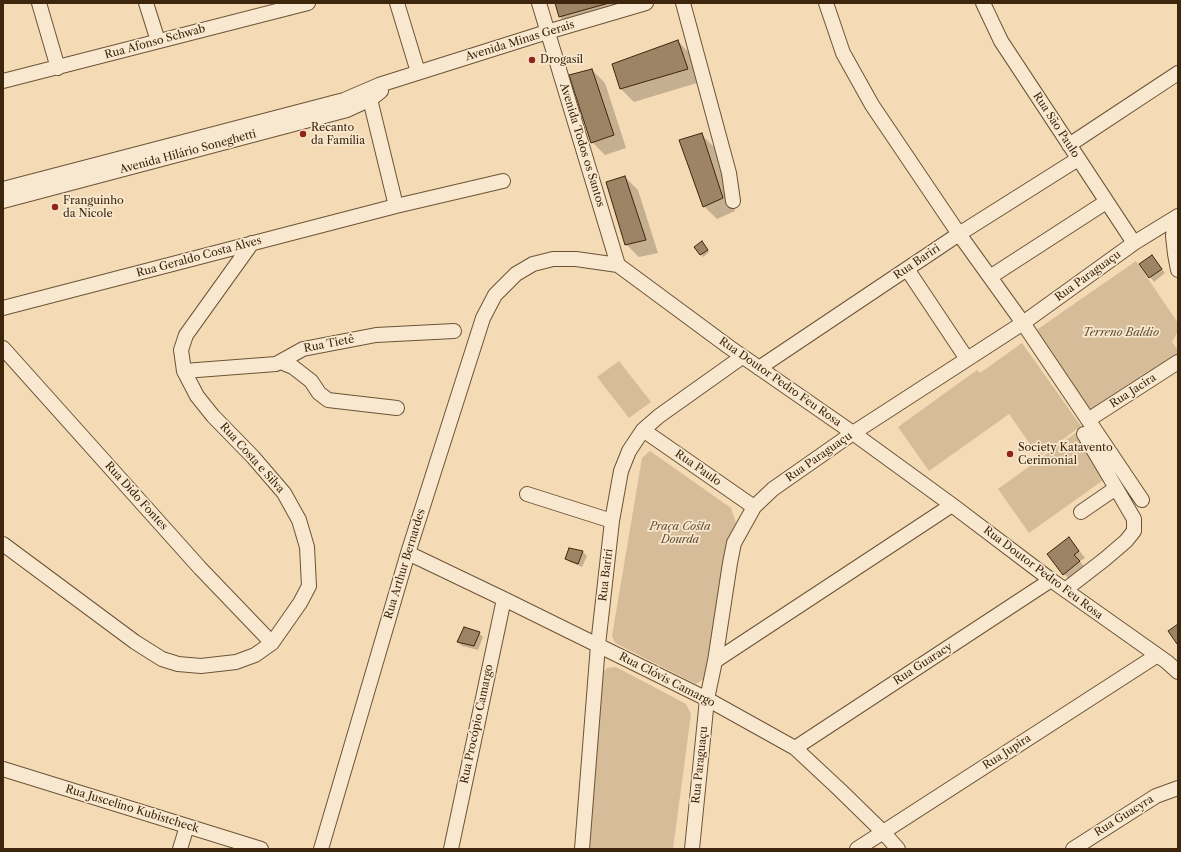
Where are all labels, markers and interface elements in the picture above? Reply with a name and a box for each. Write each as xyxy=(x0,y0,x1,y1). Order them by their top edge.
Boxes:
street label: Avenida Minas Gerais xyxy=(464,18,576,64)
street label: Rua Afonso Schwab xyxy=(103,22,207,62)
place label: Drogasil xyxy=(540,53,583,67)
marker: Drogasil xyxy=(527,55,537,65)
street label: Avenida Todos os Santos xyxy=(557,81,607,209)
street label: Rua São Paulo xyxy=(1030,90,1082,160)
place label: Recanto da Família xyxy=(311,121,365,147)
street label: Avenida Hilário Soneghetti xyxy=(118,127,258,177)
marker: Recanto da Família xyxy=(298,129,308,139)
place label: Franguinho da Nicole xyxy=(63,194,124,220)
marker: Franguinho da Nicole xyxy=(50,202,60,212)
street label: Rua Geraldo Costa Alves xyxy=(135,234,263,280)
street label: Rua Bariri xyxy=(891,242,943,282)
street label: Rua Paraguaçu xyxy=(1053,248,1123,304)
park label: Terreno Baldio xyxy=(1083,326,1159,340)
street label: Rua Tietê xyxy=(303,333,355,355)
street label: Rua Doutor Pedro Feu Rosa xyxy=(716,335,844,429)
street label: Rua Jacira xyxy=(1107,371,1159,411)
street label: Rua Costa e Silva xyxy=(217,420,287,496)
street label: Rua Paraguaçu xyxy=(783,429,855,485)
place label: Society Katavento Cerimonial xyxy=(1018,441,1113,467)
street label: Rua Paulo xyxy=(672,447,724,489)
marker: Society Katavento Cerimonial xyxy=(1005,449,1015,459)
street label: Rua Dido Fontes xyxy=(102,459,170,533)
street label: Rua Arthur Bernardes xyxy=(382,507,428,621)
park label: Praça Costa Dourda xyxy=(650,520,710,546)
street label: Rua Doutor Pedro Feu Rosa xyxy=(981,524,1105,622)
street label: Rua Bariri xyxy=(596,548,616,602)
street label: Rua Guaracy xyxy=(891,640,955,688)
street label: Rua Clóvis Camargo xyxy=(617,650,717,710)
street label: Rua Procópio Camargo xyxy=(458,663,496,785)
street label: Rua Paraguaçu xyxy=(689,726,711,804)
street label: Rua Jupira xyxy=(980,732,1034,772)
street label: Rua Juscelino Kubistcheck xyxy=(64,782,200,836)
street label: Rua Guacyra xyxy=(1092,793,1156,839)

